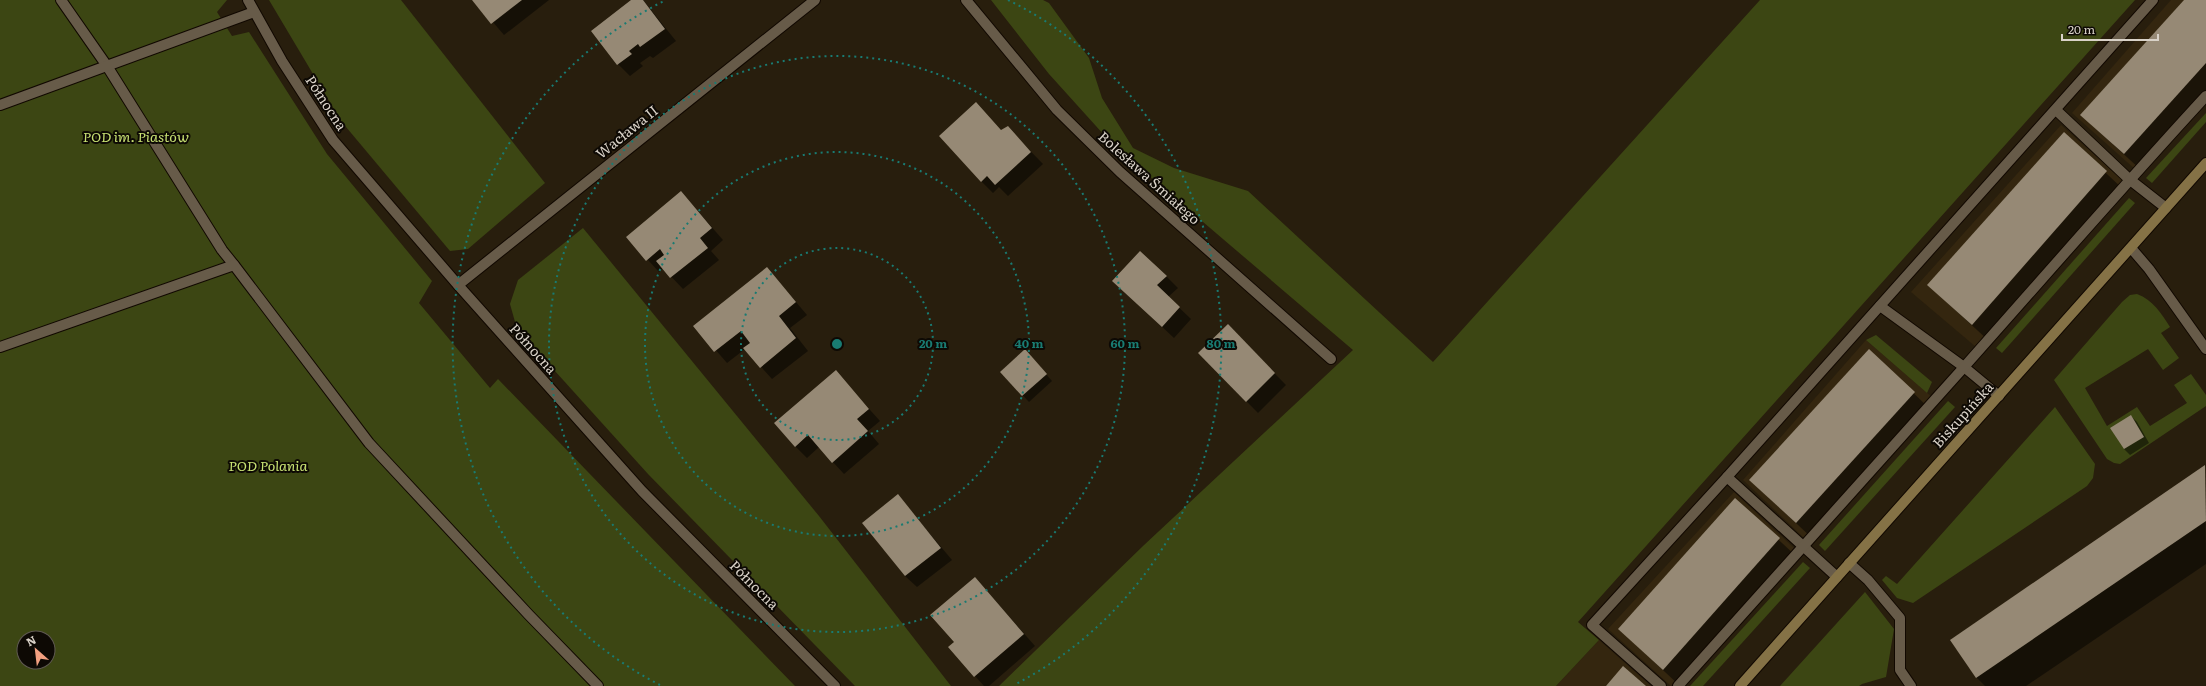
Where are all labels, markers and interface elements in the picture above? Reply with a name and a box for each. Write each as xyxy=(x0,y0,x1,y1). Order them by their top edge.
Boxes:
scale bar xyxy=(2062,16,2158,42)
text: 20 m xyxy=(2068,20,2095,38)
street label: Północna xyxy=(302,71,352,134)
street label: Wacława II xyxy=(591,100,662,163)
park label: POD im. Piastów xyxy=(83,126,189,146)
street label: Bolesława Śmiałego xyxy=(1094,126,1205,228)
street label: Północna xyxy=(505,319,562,378)
text: 20 m xyxy=(919,334,947,352)
text: 40 m xyxy=(1015,334,1044,352)
text: 60 m xyxy=(1111,334,1139,352)
text: 80 m xyxy=(1207,334,1235,352)
centre of rings xyxy=(830,337,844,351)
street label: Biskupińska xyxy=(1927,377,1998,452)
park label: POD Polania xyxy=(229,455,307,475)
street label: Północna xyxy=(726,555,784,614)
north arrow xyxy=(16,630,56,670)
text: N xyxy=(23,631,39,650)

